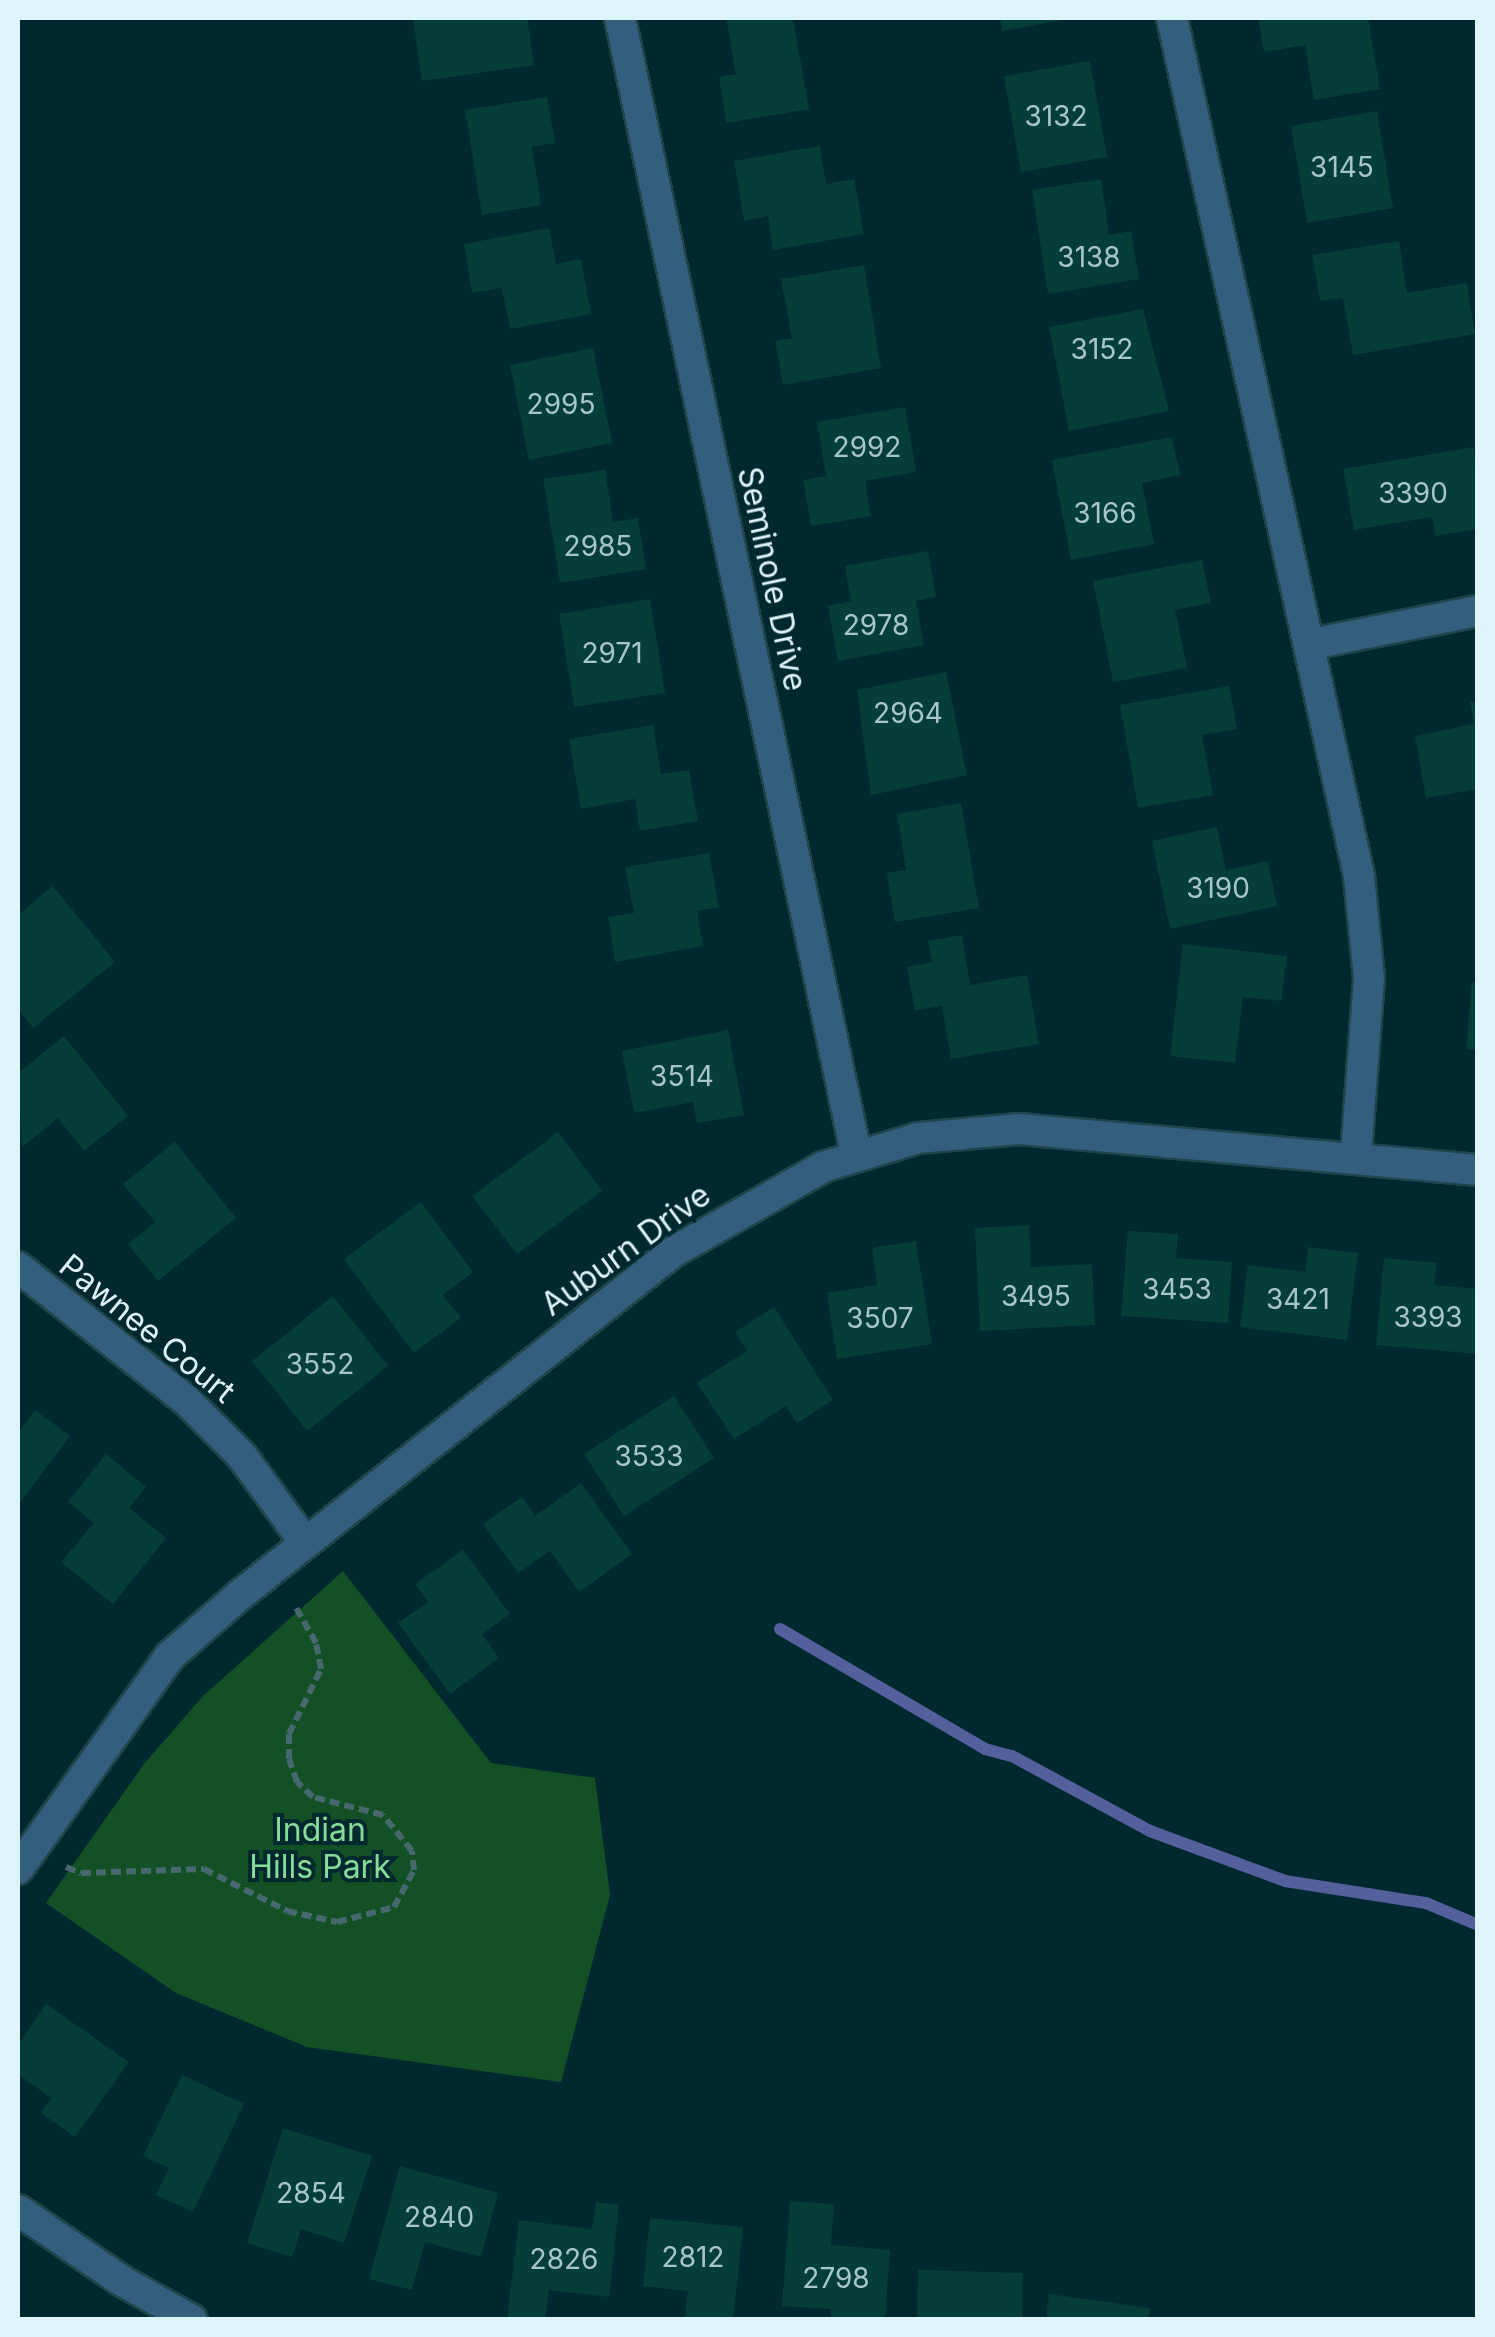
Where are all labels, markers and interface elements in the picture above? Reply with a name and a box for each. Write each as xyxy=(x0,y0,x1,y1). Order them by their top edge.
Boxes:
house number: 3132 xyxy=(1024,99,1088,133)
house number: 3145 xyxy=(1310,150,1374,184)
house number: 3138 xyxy=(1057,240,1121,274)
house number: 3152 xyxy=(1071,332,1133,366)
house number: 2995 xyxy=(527,387,595,421)
house number: 2992 xyxy=(833,430,901,464)
street label: Seminole Drive xyxy=(730,464,814,694)
house number: 3390 xyxy=(1378,476,1448,510)
house number: 3166 xyxy=(1073,496,1137,530)
house number: 2985 xyxy=(564,529,632,563)
house number: 2978 xyxy=(843,608,909,642)
house number: 2971 xyxy=(581,636,643,670)
house number: 2964 xyxy=(873,696,943,730)
house number: 3190 xyxy=(1186,871,1250,905)
house number: 3514 xyxy=(650,1059,714,1093)
street label: Auburn Drive xyxy=(534,1176,718,1324)
street label: Pawnee Court xyxy=(52,1247,242,1411)
house number: 3453 xyxy=(1142,1272,1212,1306)
house number: 3495 xyxy=(1001,1279,1071,1313)
house number: 3421 xyxy=(1266,1282,1330,1316)
house number: 3393 xyxy=(1393,1300,1463,1334)
house number: 3507 xyxy=(846,1301,914,1335)
house number: 3552 xyxy=(286,1347,354,1381)
house number: 3533 xyxy=(615,1439,683,1473)
park label: Indian Hills Park xyxy=(249,1812,391,1887)
house number: 2854 xyxy=(276,2176,346,2210)
house number: 2840 xyxy=(404,2200,474,2234)
house number: 2812 xyxy=(662,2240,724,2274)
house number: 2826 xyxy=(530,2242,598,2276)
house number: 2798 xyxy=(802,2261,870,2295)

